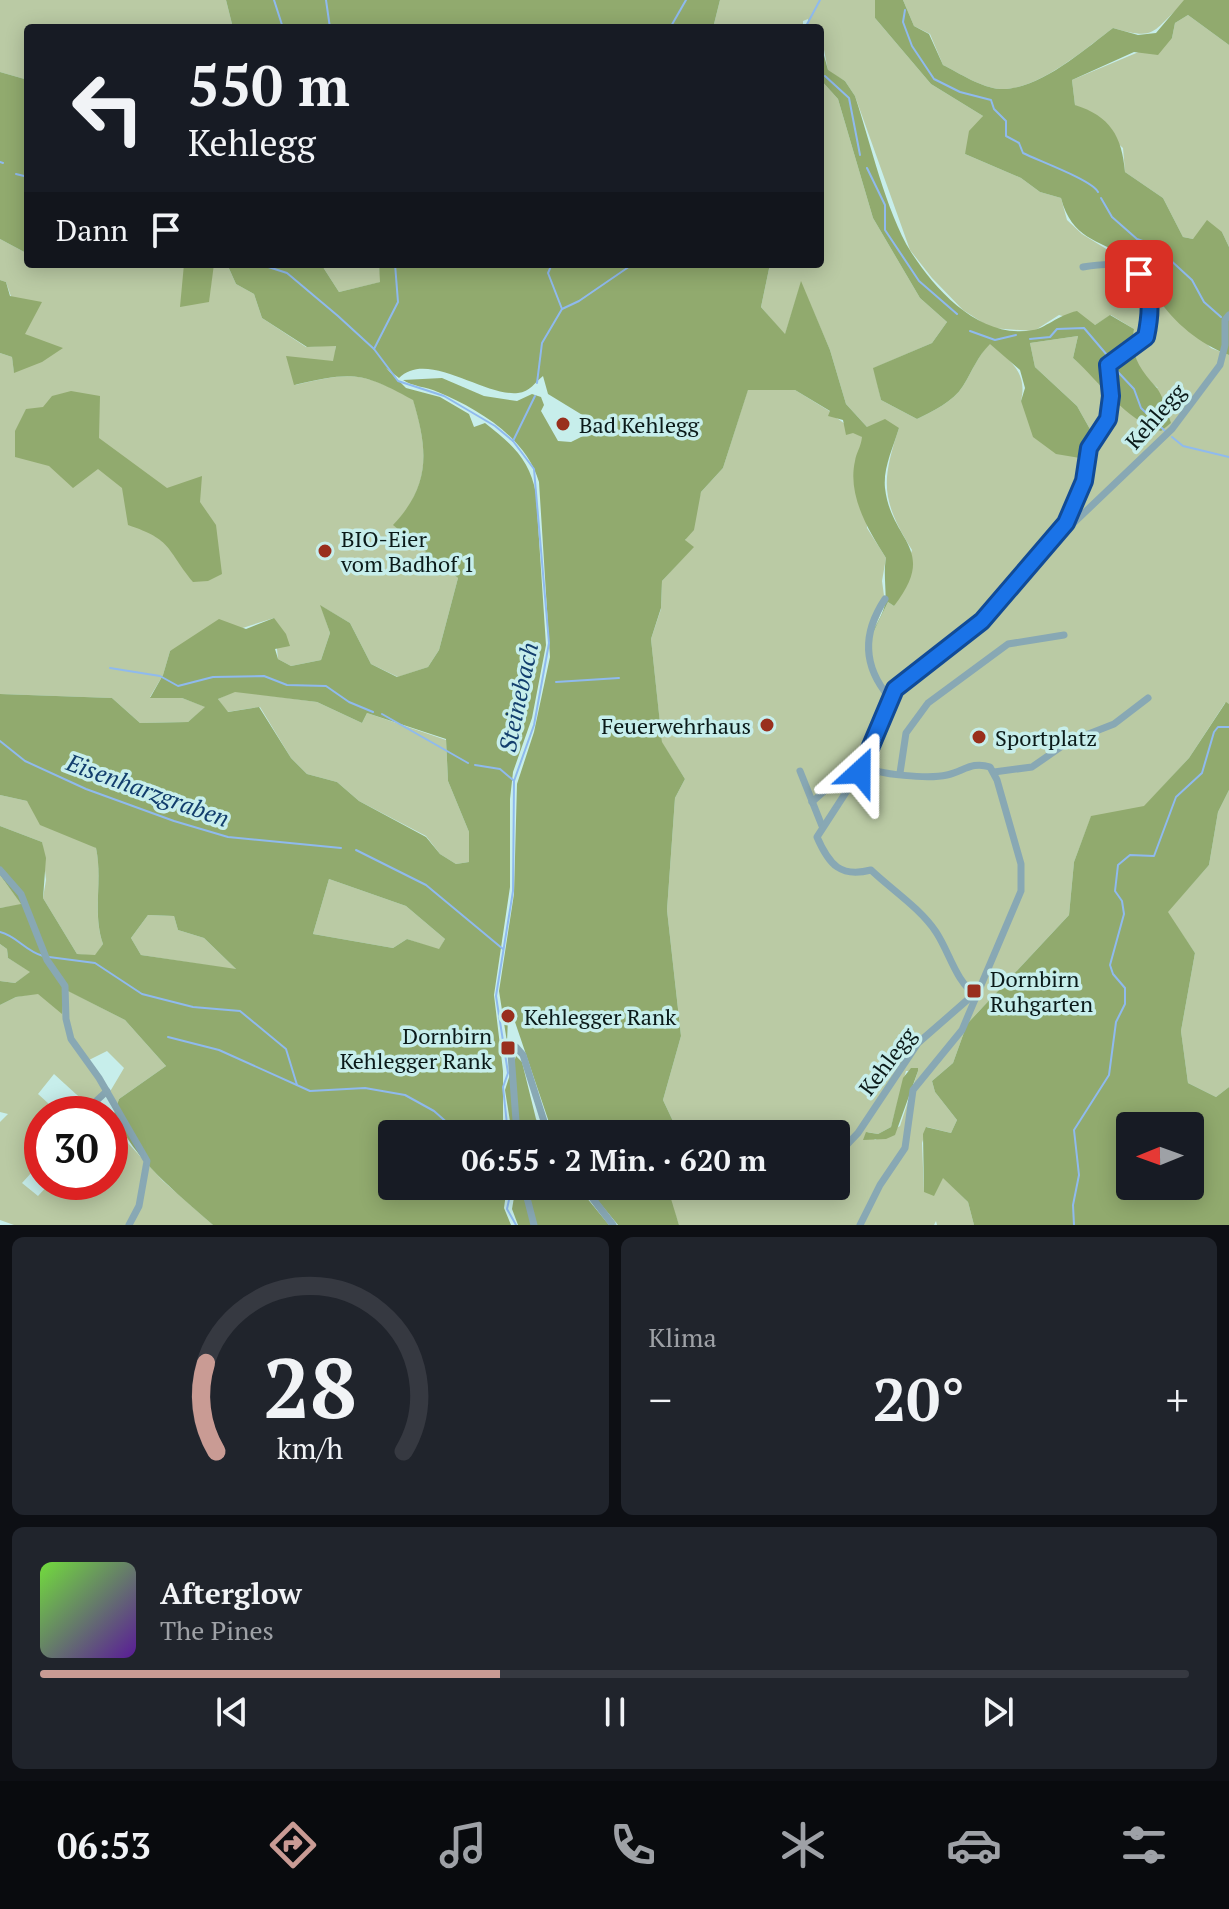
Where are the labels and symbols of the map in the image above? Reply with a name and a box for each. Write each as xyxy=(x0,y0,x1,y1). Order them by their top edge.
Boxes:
pin xyxy=(1105,240,1173,308)
street label: Kehlegg xyxy=(1118,377,1192,455)
place label: Bad Kehlegg xyxy=(579,410,700,439)
marker: Bad Kehlegg xyxy=(554,415,572,433)
place label: BIO-Eier vom Badhof 1 xyxy=(340,524,475,578)
marker: BIO-Eier vom Badhof 1 xyxy=(316,542,334,560)
water label: Steinebach xyxy=(491,639,545,755)
place label: Feuerwehrhaus xyxy=(601,711,751,740)
marker: Feuerwehrhaus xyxy=(758,716,776,734)
place label: Sportplatz xyxy=(995,723,1097,752)
marker: Sportplatz xyxy=(970,728,988,746)
position arrow xyxy=(818,730,902,814)
water label: Eisenharzgraben xyxy=(61,745,234,834)
place label: Dornbirn Ruhgarten xyxy=(990,964,1093,1018)
marker: Dornbirn Ruhgarten xyxy=(965,982,983,1000)
place label: Kehlegger Rank xyxy=(524,1002,677,1031)
marker: Kehlegger Rank xyxy=(499,1007,517,1025)
place label: Dornbirn Kehlegger Rank xyxy=(340,1021,493,1075)
street label: Kehlegg xyxy=(852,1021,922,1101)
marker: Dornbirn Kehlegger Rank xyxy=(499,1039,517,1057)
speed limit sign: 30 xyxy=(24,1096,128,1200)
north arrow xyxy=(1116,1112,1204,1200)

